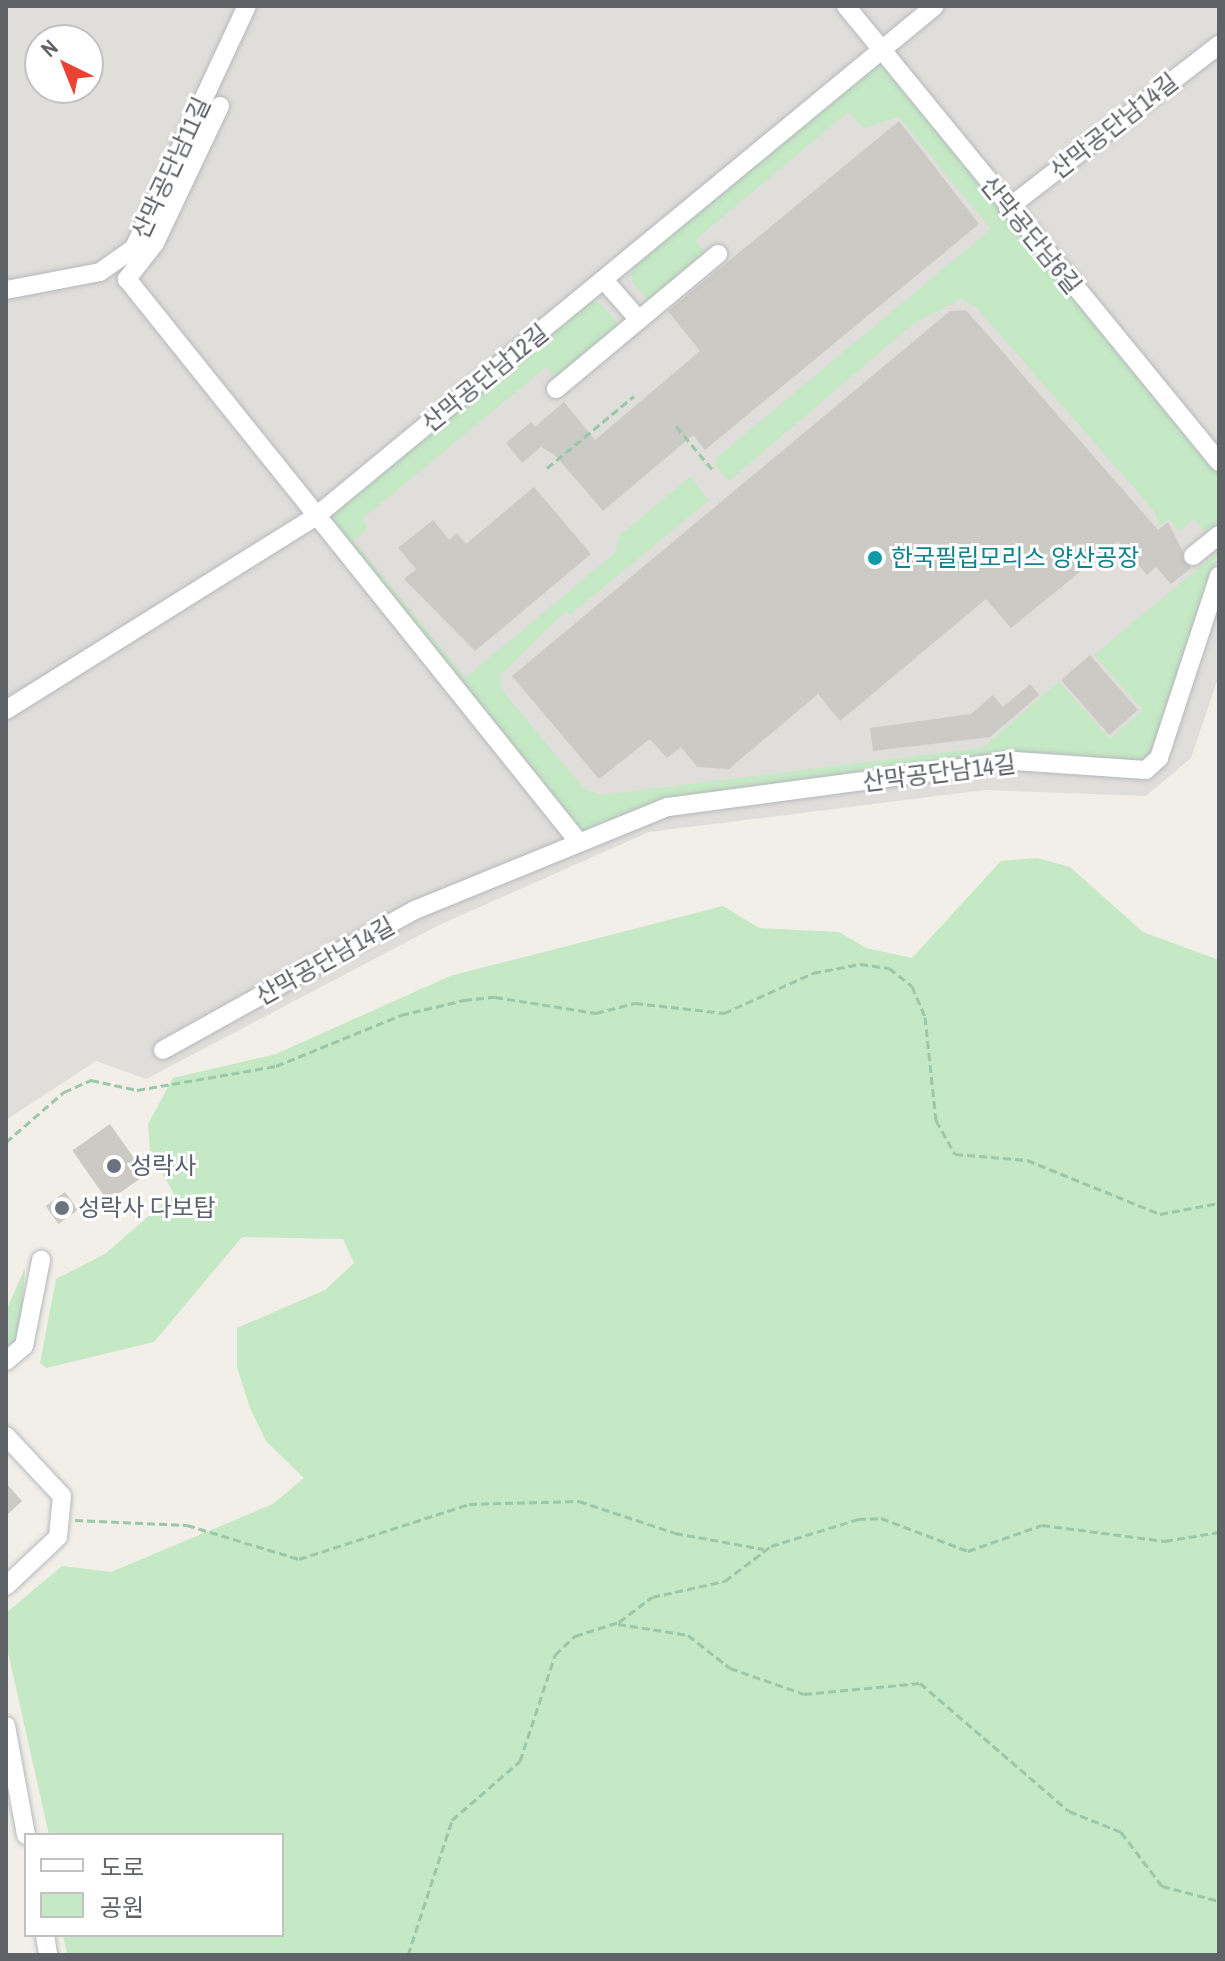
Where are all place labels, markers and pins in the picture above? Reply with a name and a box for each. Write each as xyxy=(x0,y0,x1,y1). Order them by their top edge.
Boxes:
place label: 한국필립모리스 양산공장 xyxy=(891,544,1139,572)
marker: 한국필립모리스 양산공장 xyxy=(866,549,884,567)
place label: 성락사 xyxy=(130,1152,196,1180)
marker: 성락사 xyxy=(105,1157,123,1175)
place label: 성락사 다보탑 xyxy=(78,1194,216,1222)
marker: 성락사 다보탑 xyxy=(53,1199,71,1217)

